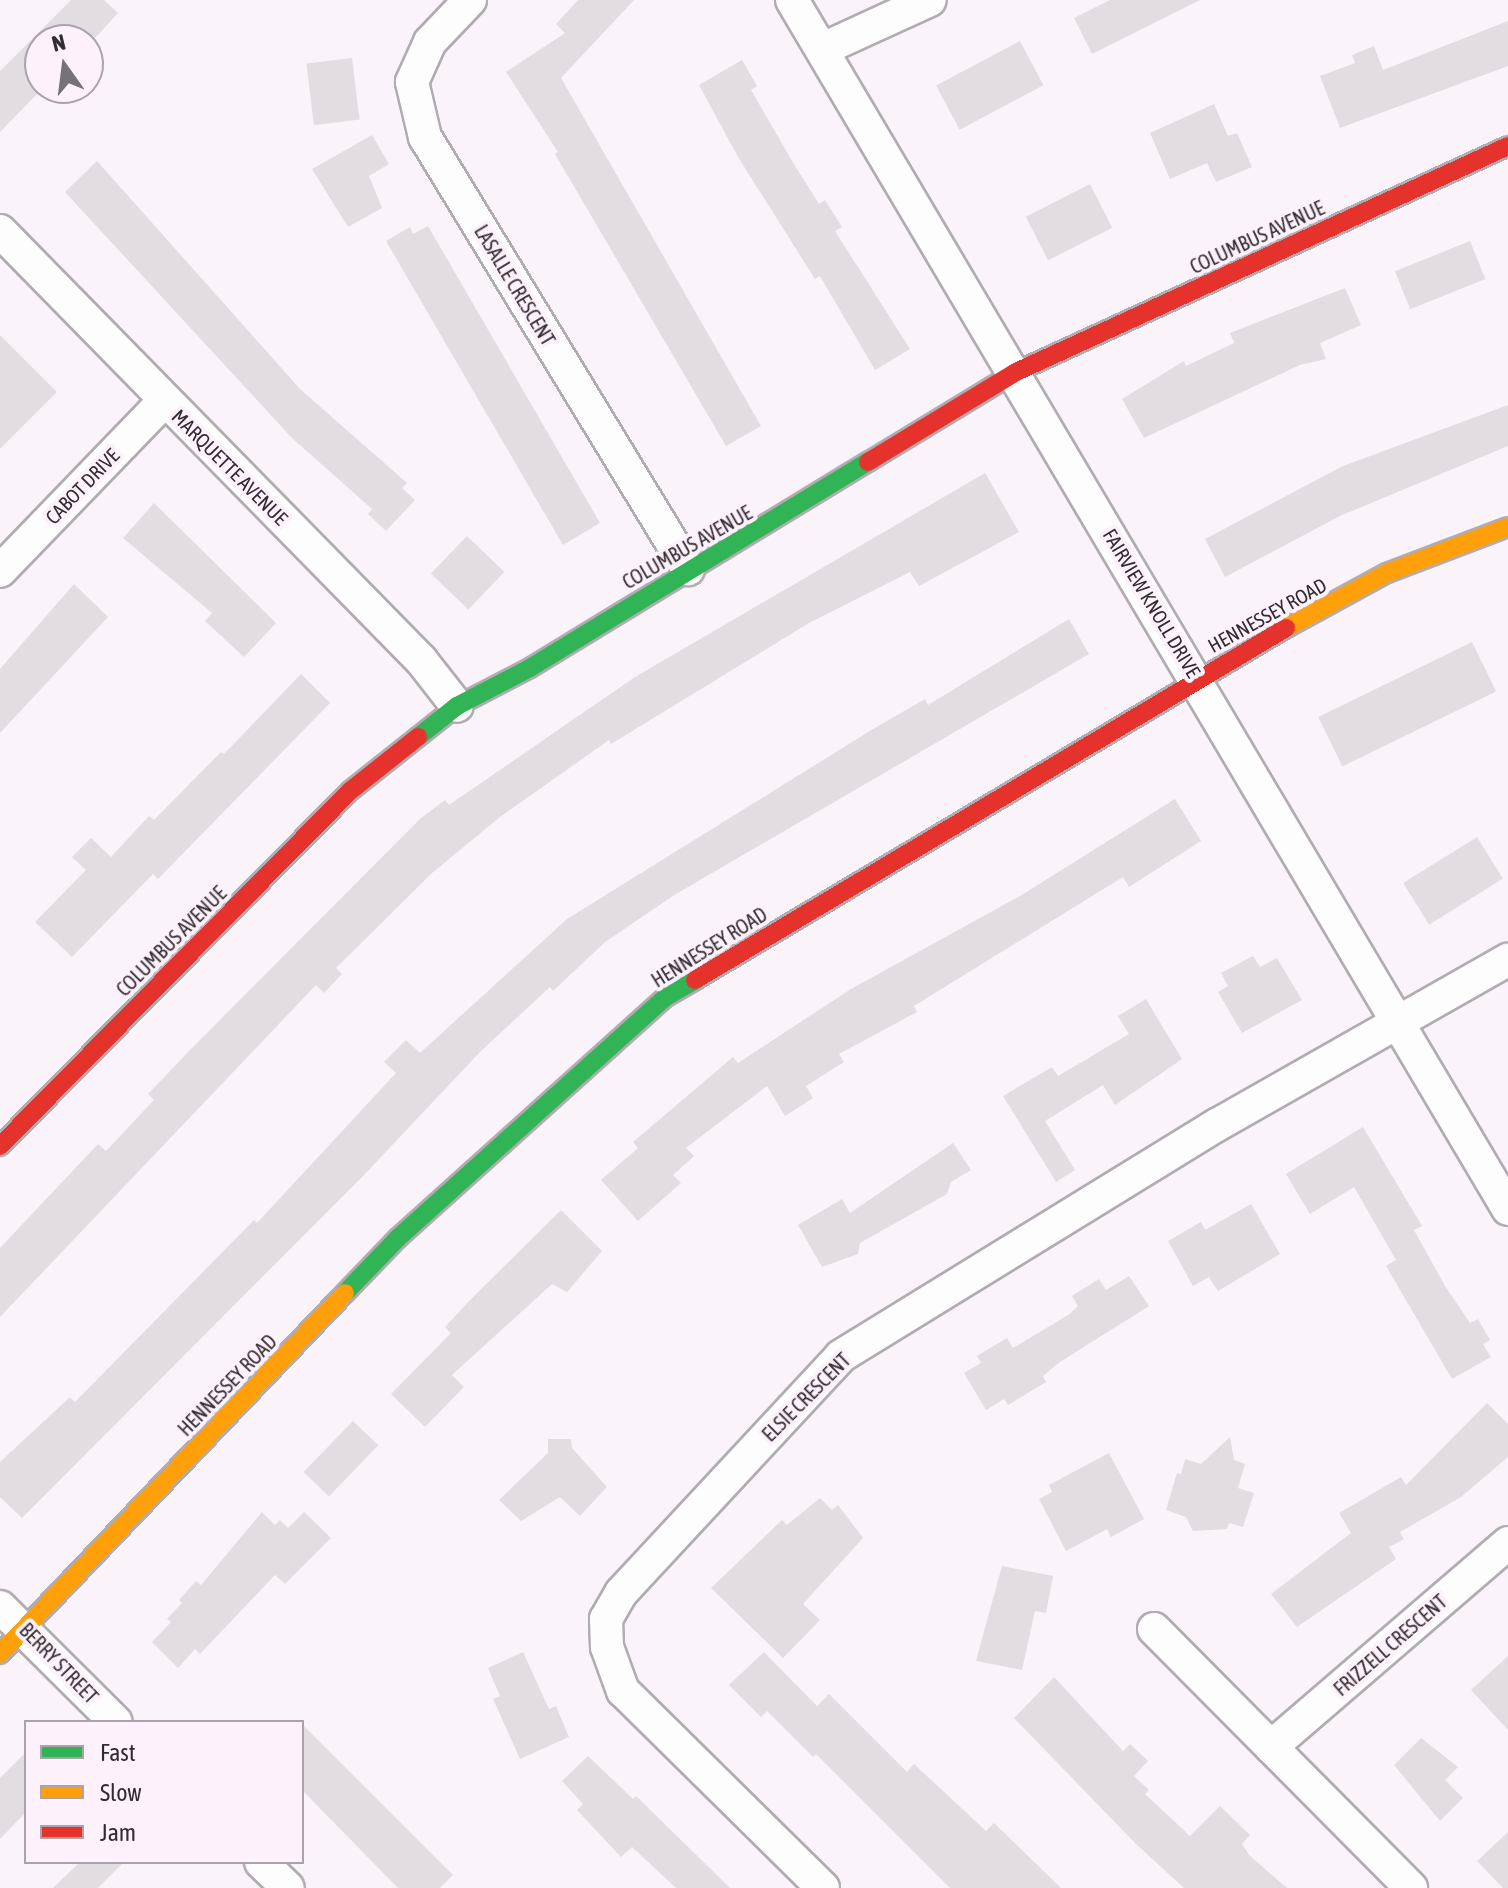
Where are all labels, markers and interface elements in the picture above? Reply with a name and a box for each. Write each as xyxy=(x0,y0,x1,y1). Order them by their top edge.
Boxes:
north arrow xyxy=(24,24,104,104)
text: N xyxy=(49,28,68,57)
street label: COLUMBUS AVENUE xyxy=(1186,195,1328,279)
street label: LASALLE CRESCENT xyxy=(470,220,560,350)
street label: MARQUETTE AVENUE xyxy=(167,404,293,530)
street label: CABOT DRIVE xyxy=(40,443,124,529)
street label: COLUMBUS AVENUE xyxy=(618,500,756,594)
street label: FAIRVIEW KNOLL DRIVE xyxy=(1098,524,1206,682)
street label: HENNESSEY ROAD xyxy=(1204,573,1330,657)
street label: COLUMBUS AVENUE xyxy=(111,881,231,1001)
street label: HENNESSEY ROAD xyxy=(647,902,771,992)
street label: HENNESSEY ROAD xyxy=(173,1329,281,1441)
street label: ELSIE CRESCENT xyxy=(757,1348,855,1446)
street label: FRIZZELL CRESCENT xyxy=(1329,1589,1451,1701)
street label: BERRY STREET xyxy=(15,1618,103,1708)
legend xyxy=(24,1720,304,1864)
text: Fast xyxy=(100,1739,136,1766)
text: Slow xyxy=(100,1779,142,1806)
text: Jam xyxy=(100,1819,136,1846)

